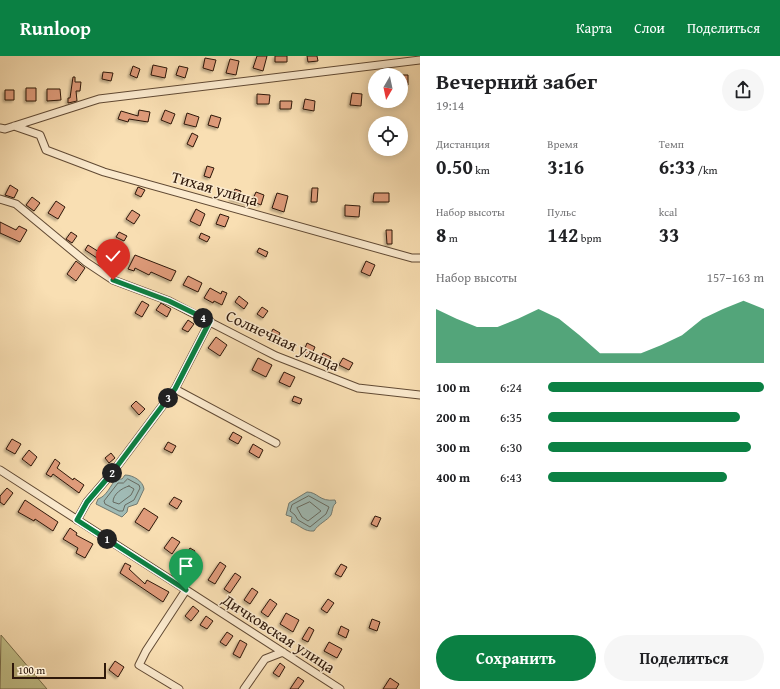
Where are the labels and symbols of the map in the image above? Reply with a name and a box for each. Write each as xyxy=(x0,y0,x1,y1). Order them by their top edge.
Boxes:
north arrow xyxy=(368,68,408,108)
street label: Тихая улица xyxy=(169,164,261,212)
pin xyxy=(96,239,130,280)
street label: Солнечная улица xyxy=(222,303,344,377)
pin: 4 xyxy=(193,308,213,328)
pin: 3 xyxy=(158,388,178,408)
pin: 2 xyxy=(102,463,122,483)
pin: 1 xyxy=(97,529,117,549)
pin xyxy=(169,549,203,590)
street label: Дичковская улица xyxy=(217,587,341,679)
scale bar xyxy=(12,661,106,680)

